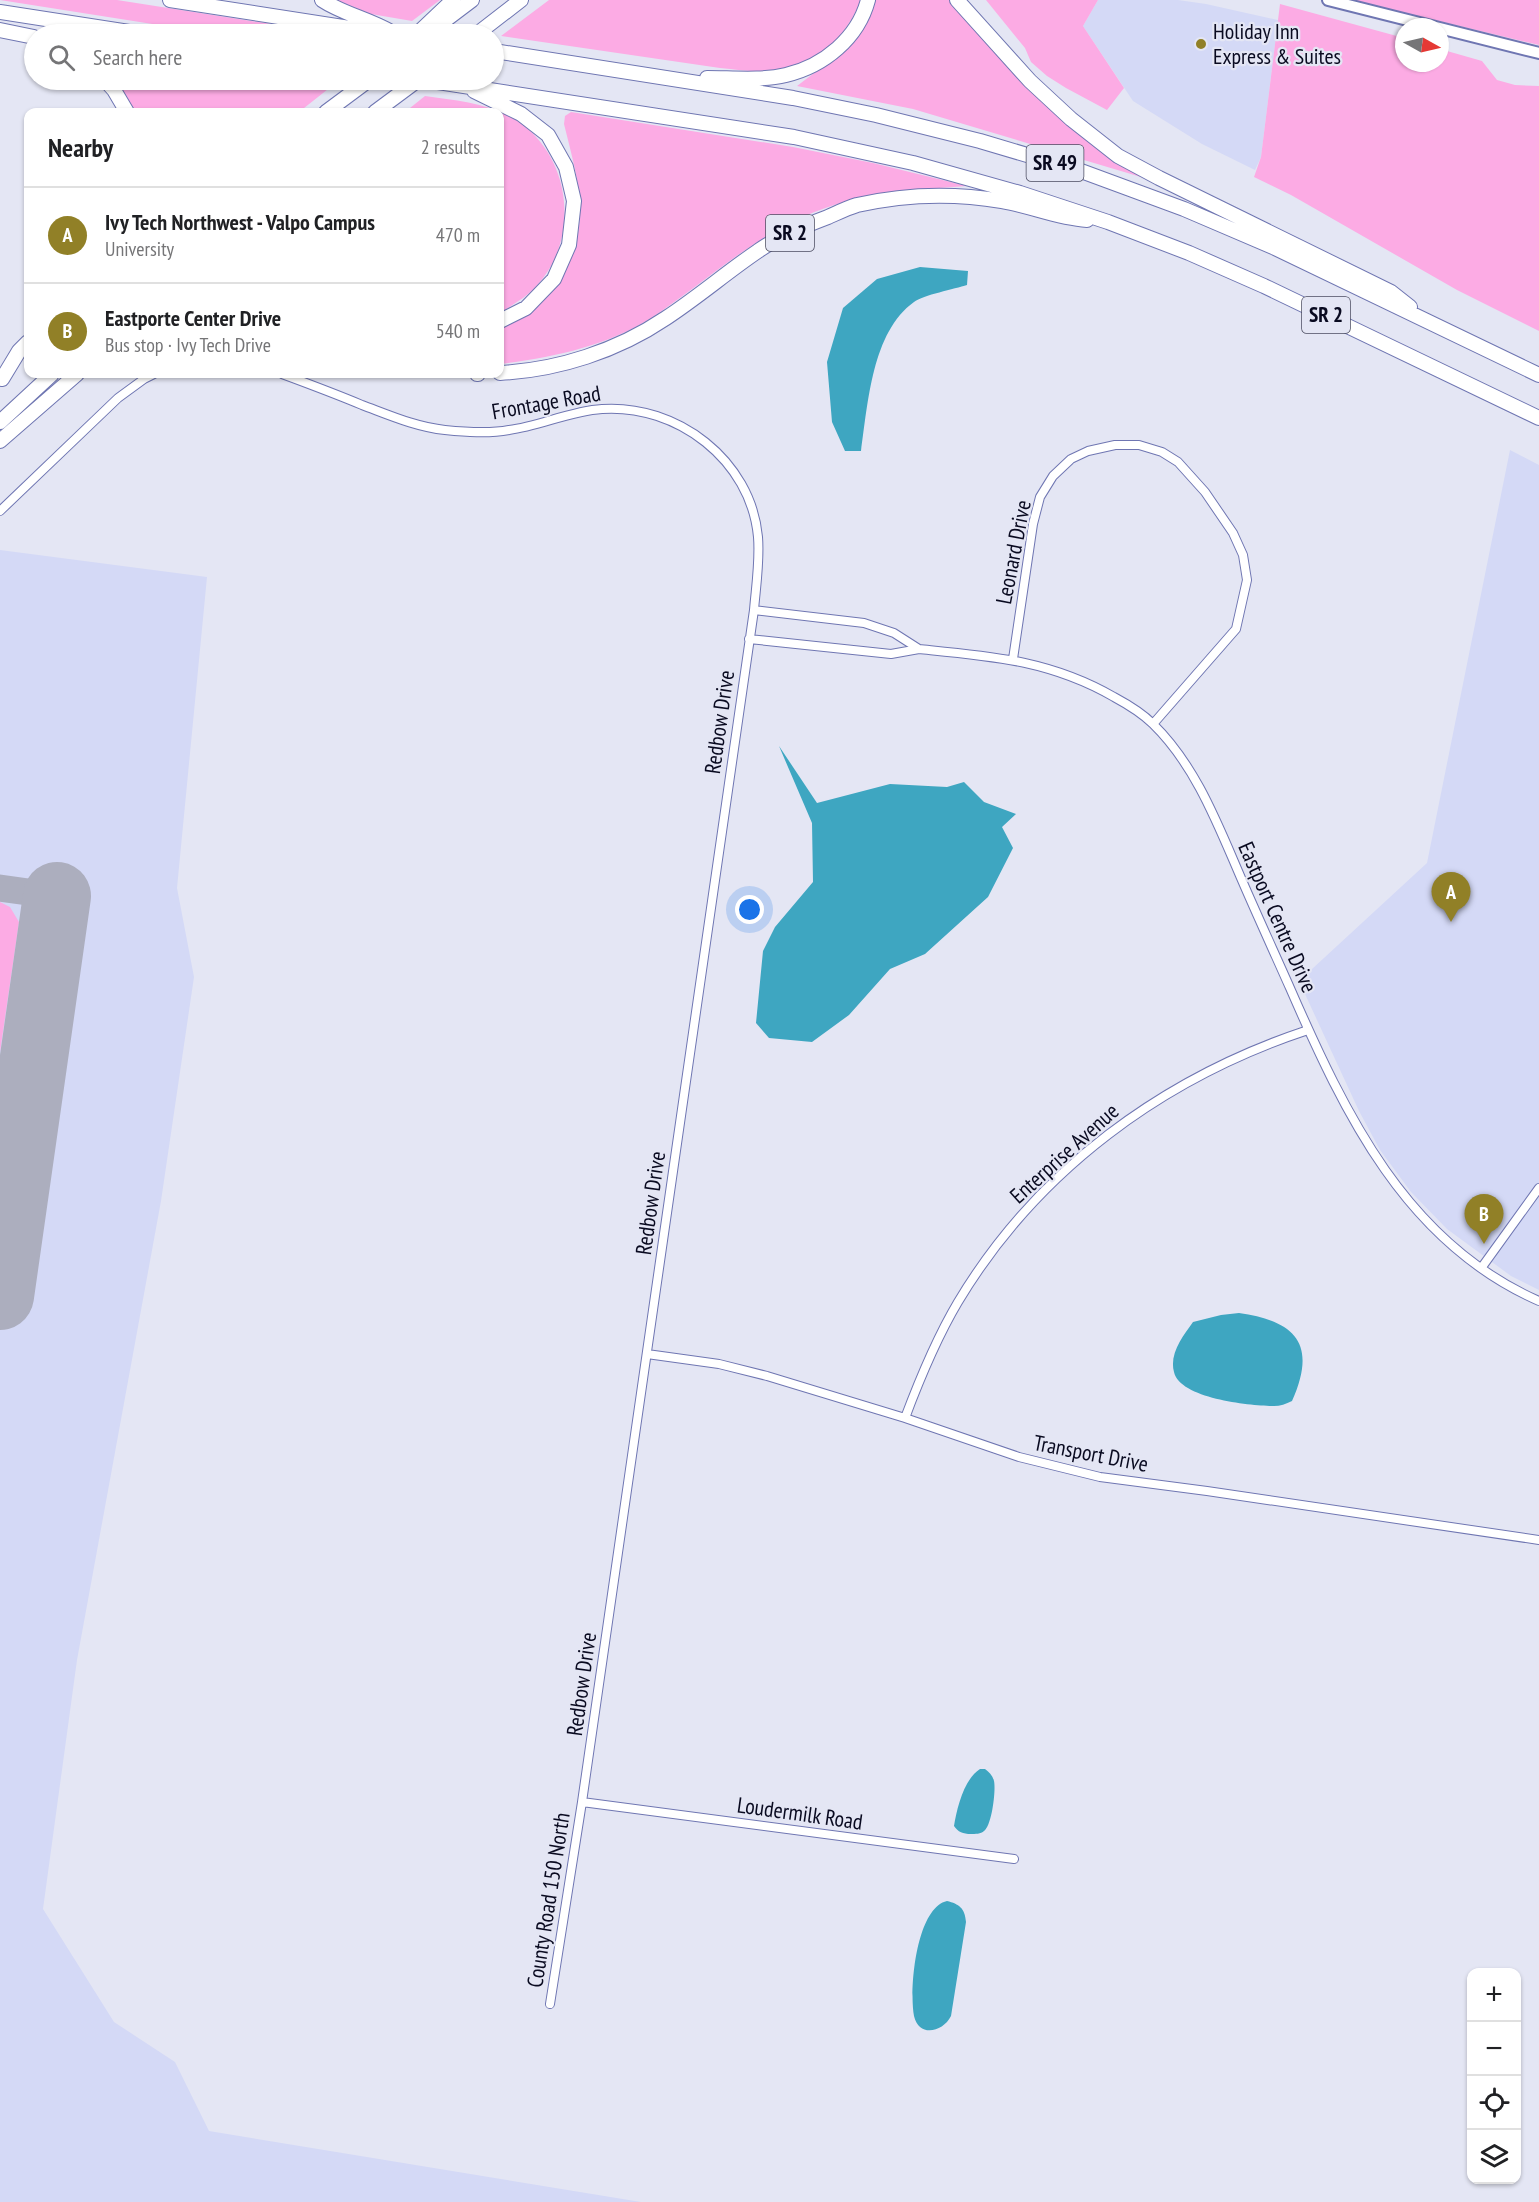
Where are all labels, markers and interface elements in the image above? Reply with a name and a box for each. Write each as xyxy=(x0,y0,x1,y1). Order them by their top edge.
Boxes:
place label: Holiday Inn Express & Suites xyxy=(1213,17,1341,70)
north arrow xyxy=(1395,18,1449,72)
search box xyxy=(24,24,504,90)
marker: Holiday Inn Express & Suites xyxy=(1194,37,1208,51)
icon: search xyxy=(45,41,78,74)
text: Search here xyxy=(93,43,182,71)
text: Nearby xyxy=(48,131,113,164)
text: 2 results xyxy=(421,134,480,160)
road number: SR 49 xyxy=(1026,145,1084,181)
text: Ivy Tech Northwest - Valpo Campus xyxy=(105,208,375,236)
road number: SR 2 xyxy=(766,215,814,251)
text: A xyxy=(62,222,73,248)
text: 470 m xyxy=(436,222,480,248)
text: University xyxy=(105,236,174,262)
road number: SR 2 xyxy=(1302,297,1350,333)
text: Eastporte Center Drive xyxy=(105,304,281,332)
text: B xyxy=(63,318,72,344)
text: 540 m xyxy=(436,318,480,344)
text: Bus stop · Ivy Tech Drive xyxy=(105,332,271,358)
street label: Frontage Road xyxy=(489,379,603,425)
street label: Leonard Drive xyxy=(989,498,1037,606)
street label: Redbow Drive xyxy=(698,668,740,776)
street label: Eastport Centre Drive xyxy=(1232,837,1324,997)
pin: A xyxy=(1432,872,1470,922)
your location xyxy=(735,895,764,924)
street label: Enterprise Avenue xyxy=(1004,1097,1124,1209)
street label: Redbow Drive xyxy=(629,1149,671,1257)
pin: B xyxy=(1464,1194,1504,1244)
street label: Transport Drive xyxy=(1031,1428,1151,1478)
street label: Redbow Drive xyxy=(560,1630,602,1738)
street label: Loudermilk Road xyxy=(736,1790,864,1836)
street label: County Road 150 North xyxy=(520,1811,576,1989)
map controls xyxy=(1467,1968,1521,2184)
button: + xyxy=(1467,1968,1521,2022)
button: − xyxy=(1467,2022,1521,2076)
button: locate xyxy=(1467,2076,1521,2130)
button: layers xyxy=(1467,2130,1521,2184)

